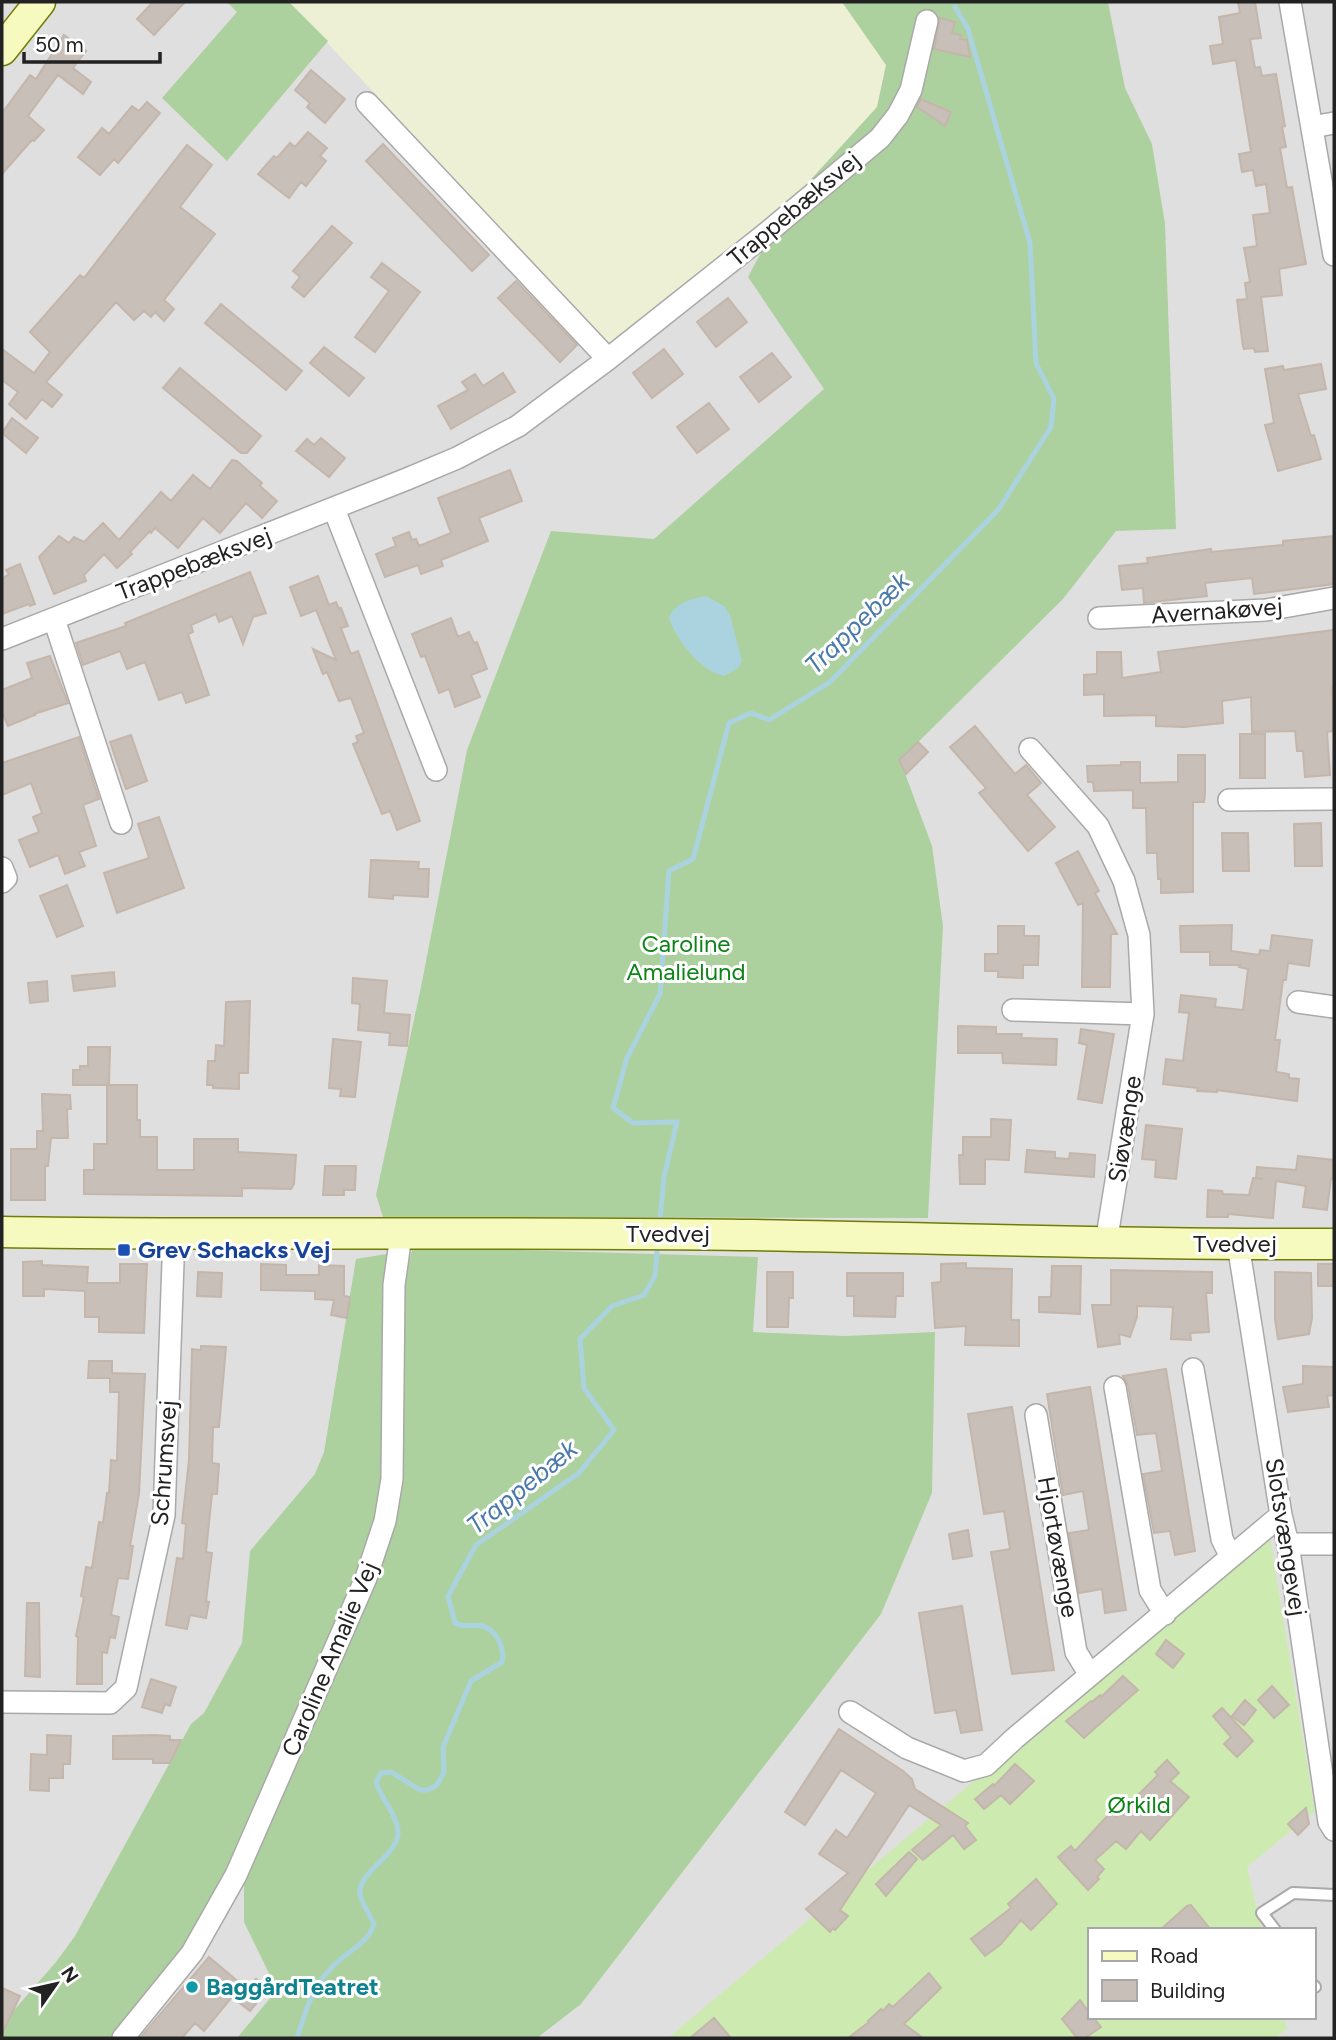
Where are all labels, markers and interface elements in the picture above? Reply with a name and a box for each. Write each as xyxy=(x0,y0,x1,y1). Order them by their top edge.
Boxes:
scale bar xyxy=(24,21,161,65)
text: 50 m xyxy=(35,32,84,57)
street label: Trappebæksvej xyxy=(722,145,866,272)
street label: Trappebæksvej xyxy=(112,521,275,606)
water label: Trappebæk xyxy=(798,564,917,681)
street label: Avernakøvej xyxy=(1150,591,1284,630)
park label: Caroline Amalielund xyxy=(627,929,746,986)
street label: Siøvænge xyxy=(1102,1073,1147,1184)
street label: Tvedvej xyxy=(626,1219,710,1248)
street label: Tvedvej xyxy=(1193,1229,1277,1258)
place label: Grev Schacks Vej xyxy=(138,1235,330,1264)
marker: Grev Schacks Vej xyxy=(116,1242,132,1258)
street label: Schrumsvej xyxy=(145,1399,182,1527)
water label: Trappebæk xyxy=(460,1432,585,1541)
street label: Slotsvængevej xyxy=(1260,1456,1313,1618)
street label: Hjortøvænge xyxy=(1032,1474,1085,1620)
street label: Caroline Amalie Vej xyxy=(275,1557,384,1761)
park label: Ørkild xyxy=(1107,1790,1171,1819)
legend xyxy=(1088,1928,1315,2019)
text: Road xyxy=(1150,1943,1198,1968)
north arrow xyxy=(21,1949,91,2019)
text: N xyxy=(56,1962,83,1987)
place label: BaggårdTeatret xyxy=(206,1972,379,2001)
text: Building xyxy=(1150,1978,1225,2003)
marker: BaggårdTeatret xyxy=(184,1979,200,1995)

